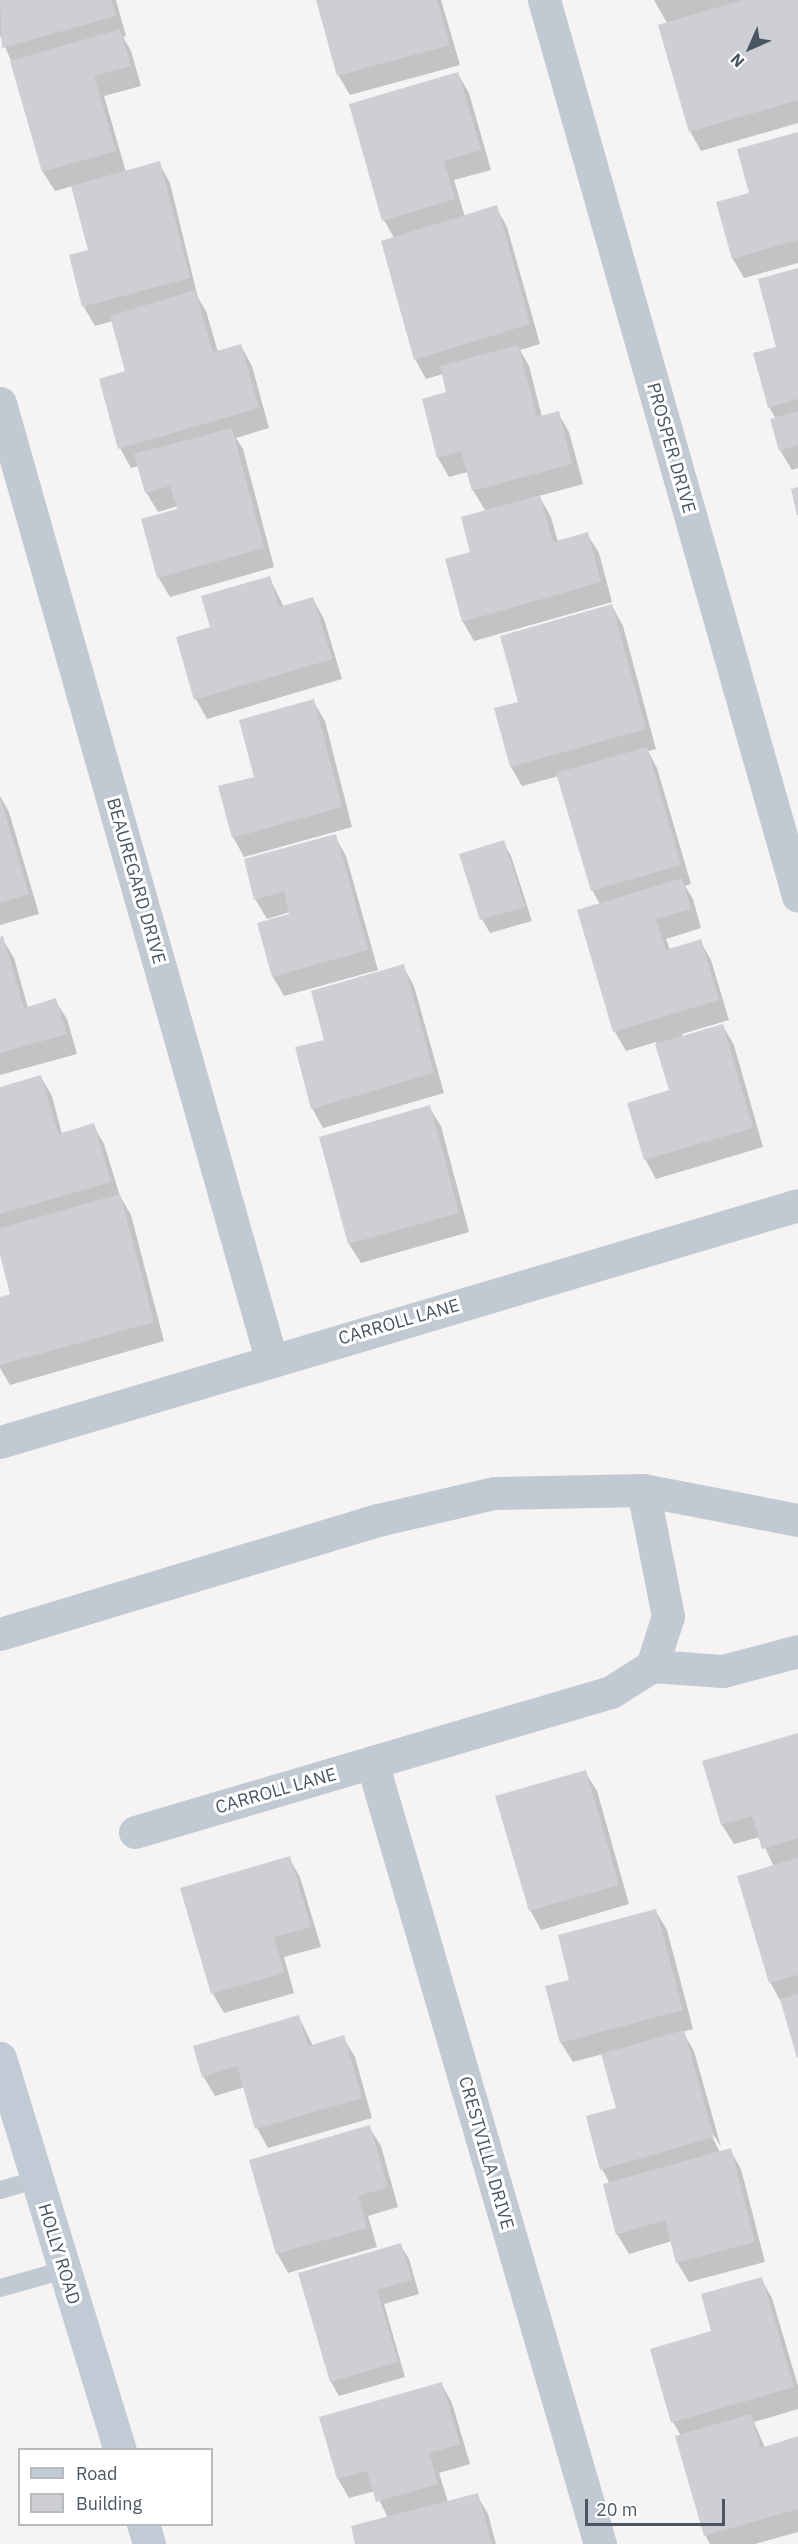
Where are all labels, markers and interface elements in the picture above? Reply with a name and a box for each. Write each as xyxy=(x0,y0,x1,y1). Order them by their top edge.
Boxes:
north arrow xyxy=(720,18,780,78)
text: N xyxy=(726,50,748,72)
street label: PROSPER DRIVE xyxy=(642,380,700,516)
street label: BEAUREGARD DRIVE xyxy=(102,795,170,967)
street label: CARROLL LANE xyxy=(336,1294,462,1350)
street label: CARROLL LANE xyxy=(213,1763,339,1819)
street label: CRESTVILLA DRIVE xyxy=(454,2074,518,2232)
street label: HOLLY ROAD xyxy=(33,2201,85,2307)
legend xyxy=(18,2448,213,2526)
text: Road xyxy=(76,2462,117,2485)
scale bar xyxy=(588,2487,728,2525)
text: Building xyxy=(76,2492,142,2515)
text: 20 m xyxy=(596,2498,638,2521)

